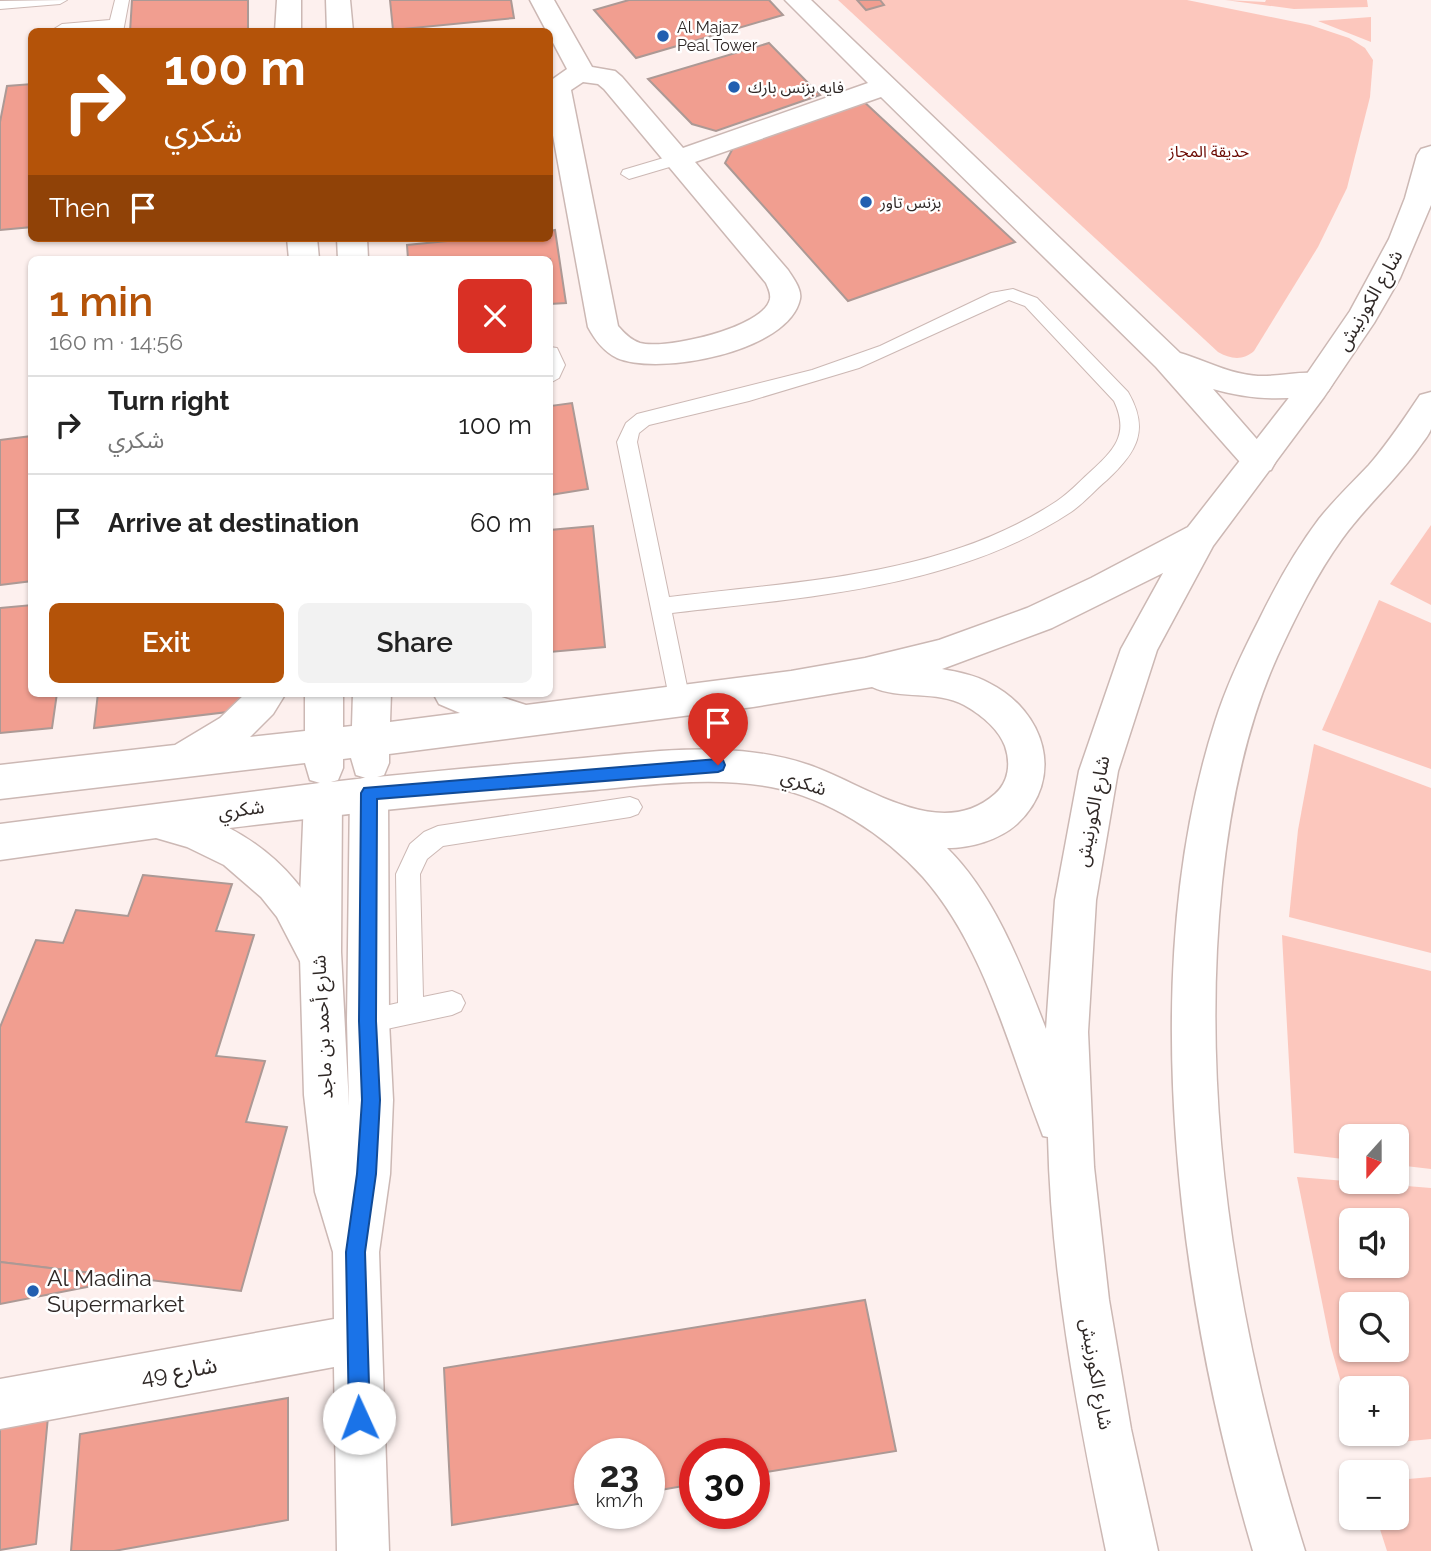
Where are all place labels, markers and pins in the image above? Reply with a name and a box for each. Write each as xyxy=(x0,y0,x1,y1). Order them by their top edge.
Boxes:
place label: Al Majaz Peal Tower xyxy=(677,18,758,55)
marker: Al Majaz Peal Tower xyxy=(655,28,671,44)
place label: فايه بزنس بارك xyxy=(748,78,844,97)
marker: فايه بزنس بارك xyxy=(726,79,742,95)
place label: بزنس تاور xyxy=(879,193,941,212)
marker: بزنس تاور xyxy=(858,194,874,210)
pin xyxy=(688,693,748,765)
place label: Al Madina Supermarket xyxy=(47,1264,185,1317)
marker: Al Madina Supermarket xyxy=(25,1283,41,1299)

